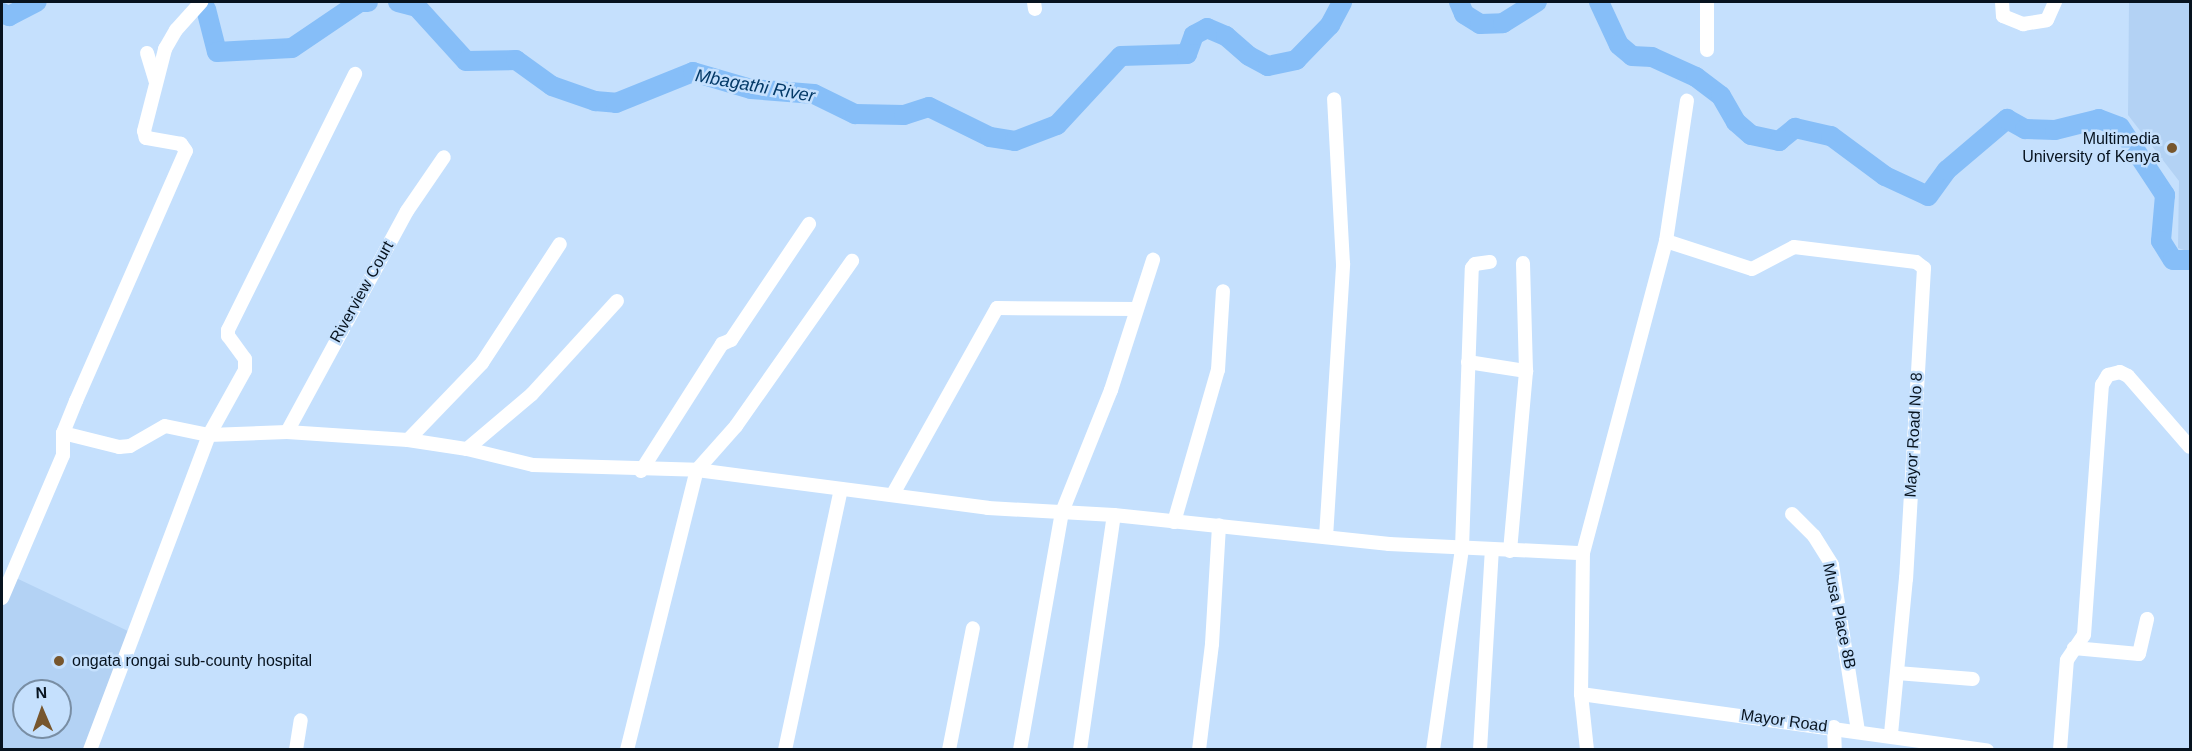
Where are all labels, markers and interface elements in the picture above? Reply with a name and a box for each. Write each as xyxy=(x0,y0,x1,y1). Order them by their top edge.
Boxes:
water label: Mbagathi River xyxy=(694,65,816,107)
place label: Multimedia University of Kenya xyxy=(2022,129,2160,167)
marker: Multimedia University of Kenya xyxy=(2165,141,2179,155)
street label: Riverview Court xyxy=(326,238,398,346)
street label: Mayor Road No 8 xyxy=(1901,372,1927,498)
street label: Musa Place 8B xyxy=(1818,561,1860,671)
place label: ongata rongai sub-county hospital xyxy=(72,651,312,671)
marker: ongata rongai sub-county hospital xyxy=(50,652,68,670)
north arrow xyxy=(12,679,72,739)
text: N xyxy=(35,684,47,701)
street label: Mayor Road xyxy=(1740,705,1828,737)

